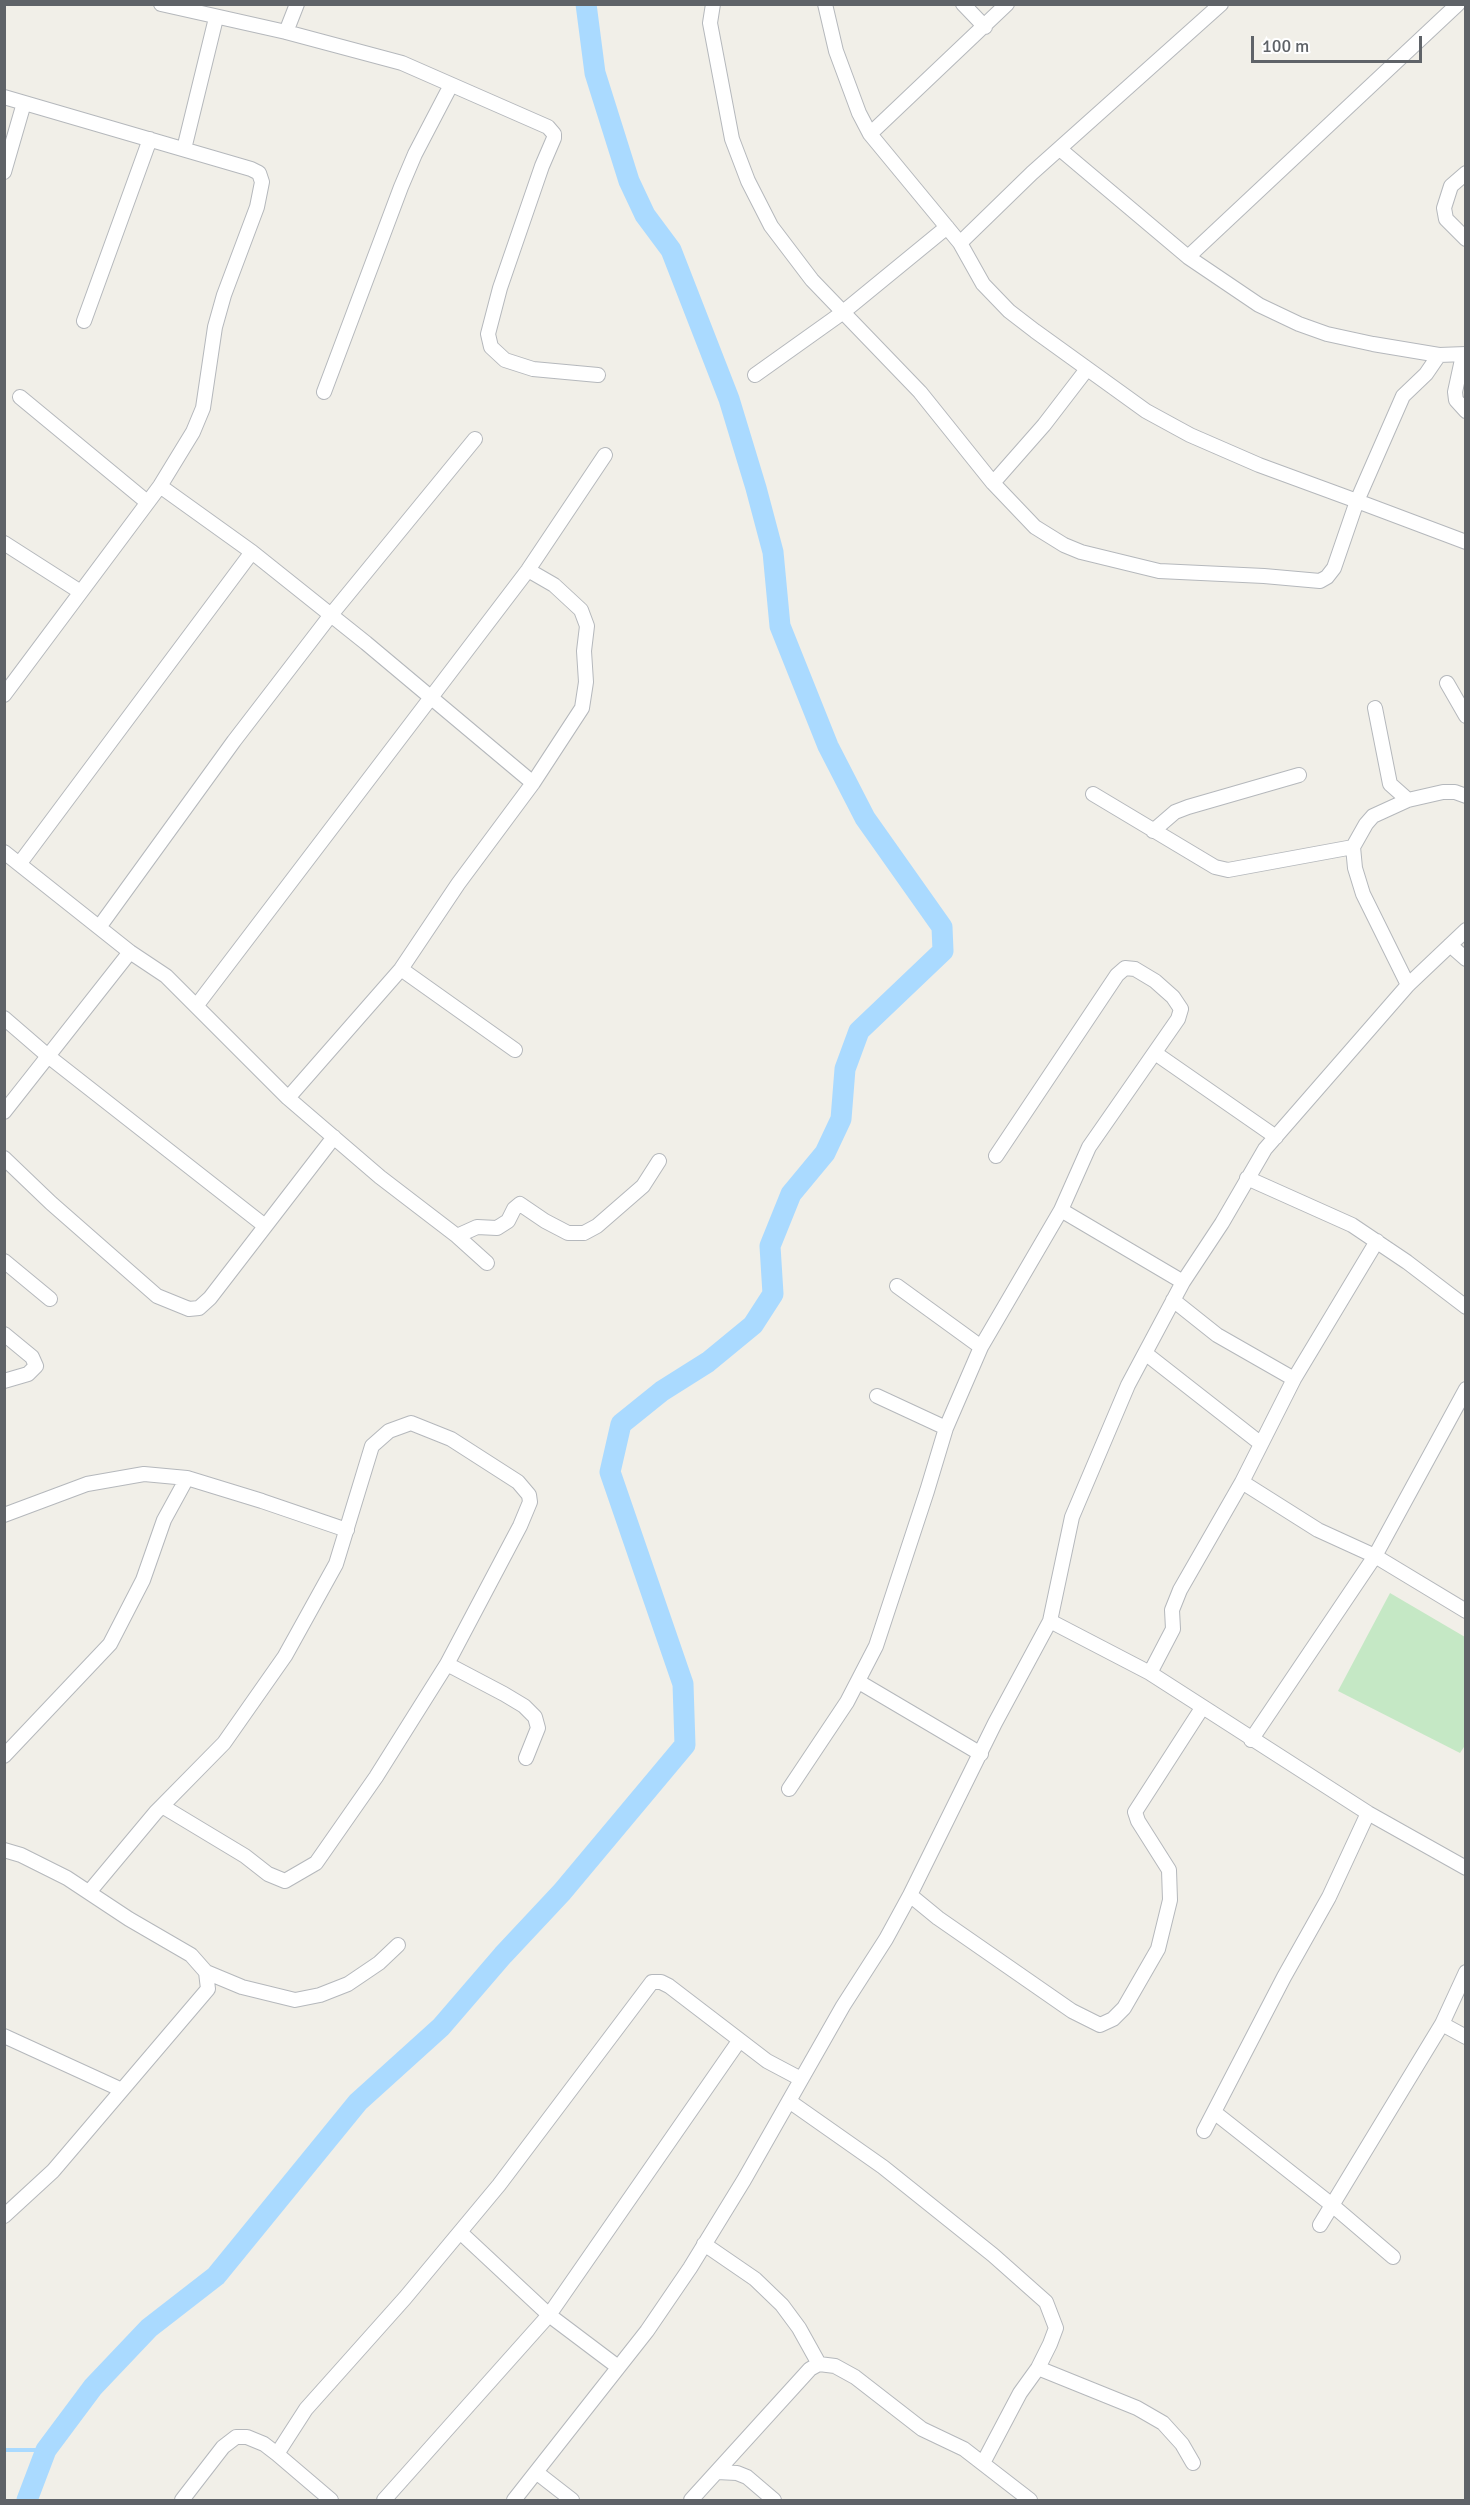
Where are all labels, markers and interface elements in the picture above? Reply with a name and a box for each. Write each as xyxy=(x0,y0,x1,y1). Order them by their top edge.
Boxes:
scale bar xyxy=(1254,24,1425,62)
text: 100 m xyxy=(1262,35,1309,57)

